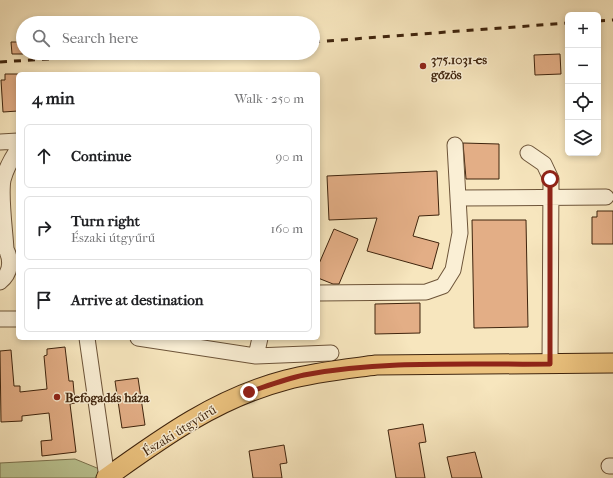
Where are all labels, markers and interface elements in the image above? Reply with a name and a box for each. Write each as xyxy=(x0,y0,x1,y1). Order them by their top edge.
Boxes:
map controls xyxy=(565,12,601,156)
button: + xyxy=(565,12,601,48)
search box xyxy=(16,16,320,60)
icon: search xyxy=(30,27,52,49)
text: Search here xyxy=(62,29,138,47)
button: − xyxy=(565,48,601,84)
place label: 375.1031-es gőzös xyxy=(431,52,487,83)
marker: 375.1031-es gőzös xyxy=(418,61,428,71)
button: locate xyxy=(565,84,601,120)
text: 4 min xyxy=(32,88,75,108)
text: Walk · 250 m xyxy=(235,91,304,106)
button: layers xyxy=(565,120,601,156)
icon: ahead xyxy=(33,145,55,167)
text: Continue xyxy=(71,147,131,165)
text: 90 m xyxy=(275,149,303,164)
route start xyxy=(541,170,559,188)
text: Turn right xyxy=(71,212,140,230)
icon: right xyxy=(33,217,55,239)
text: 160 m xyxy=(271,221,303,236)
text: Északi útgyűrű xyxy=(71,230,155,245)
icon: arrive xyxy=(33,289,55,311)
text: Arrive at destination xyxy=(71,291,203,309)
route end xyxy=(240,383,258,401)
place label: Befogadás háza xyxy=(65,390,150,406)
marker: Befogadás háza xyxy=(52,392,62,402)
street label: Északi útgyűrű xyxy=(140,401,219,459)

